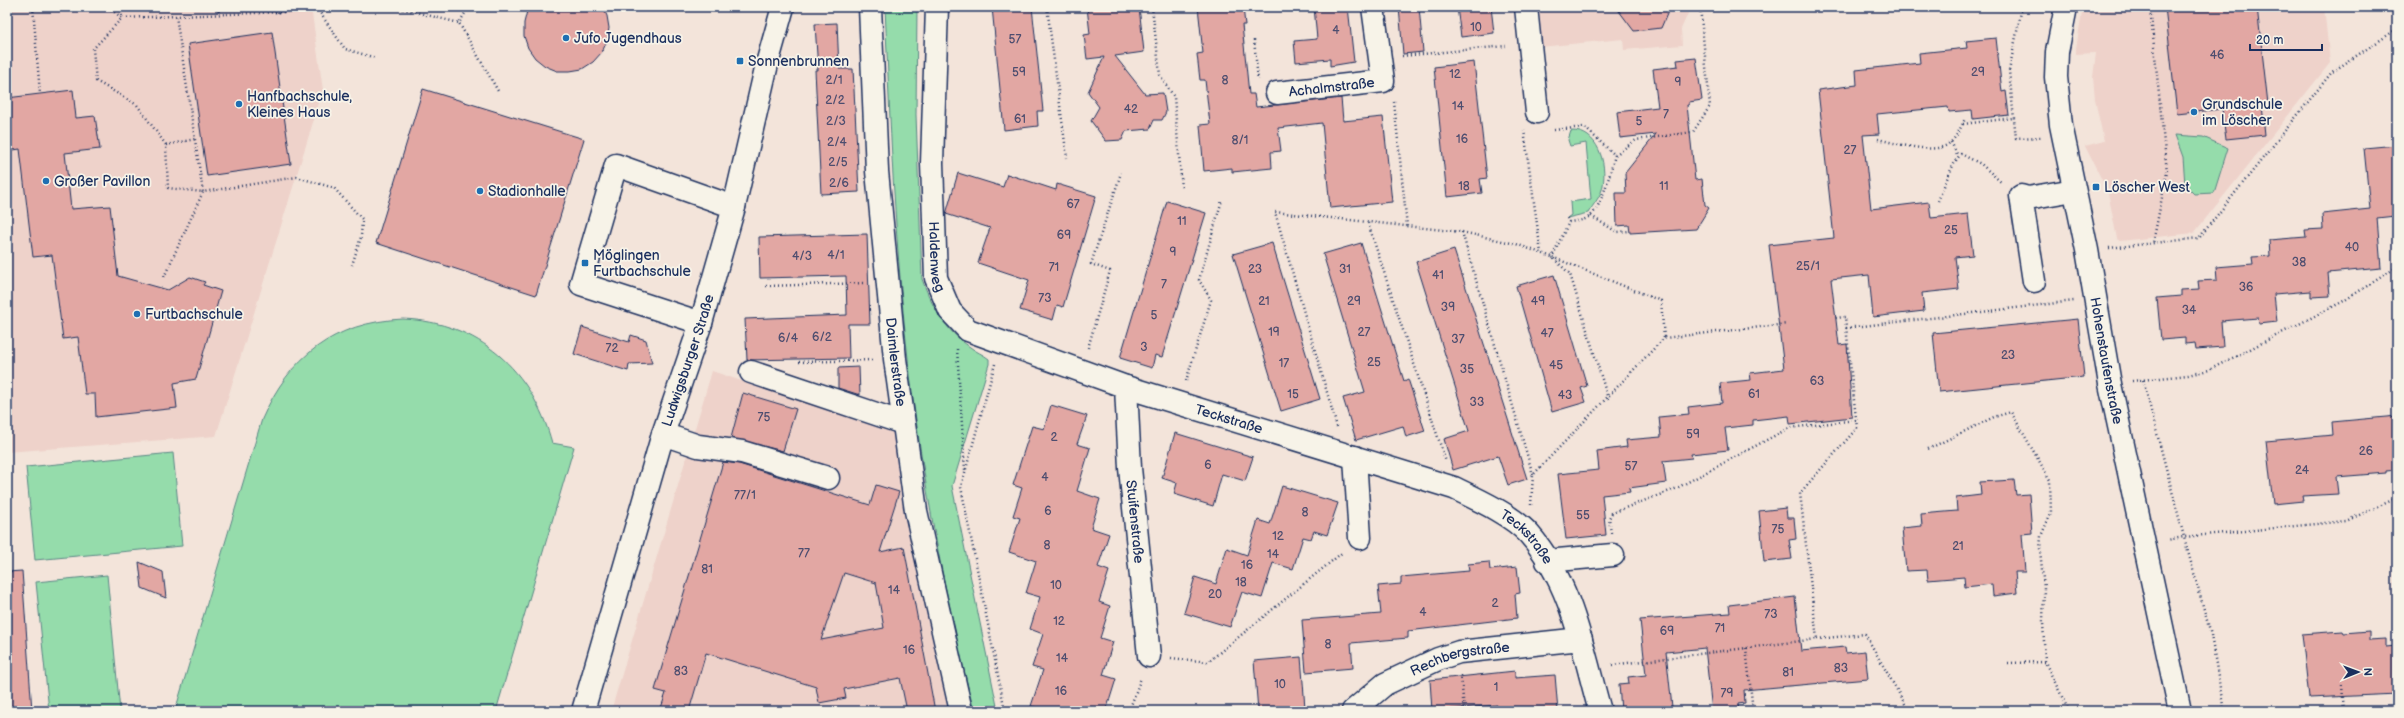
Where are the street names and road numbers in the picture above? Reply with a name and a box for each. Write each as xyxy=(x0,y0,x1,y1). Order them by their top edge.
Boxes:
street label: Achalmstraße xyxy=(1288,74,1375,100)
street label: Haldenweg xyxy=(926,221,949,295)
street label: Ludwigsburger Straße xyxy=(658,292,717,429)
street label: Hohenstaufenstraße xyxy=(2087,296,2127,425)
street label: Daimlerstraße xyxy=(883,317,910,407)
street label: Teckstraße xyxy=(1193,400,1265,437)
street label: Stuifenstraße xyxy=(1123,479,1148,564)
street label: Teckstraße xyxy=(1497,506,1557,567)
street label: Rechbergstraße xyxy=(1407,638,1510,679)

